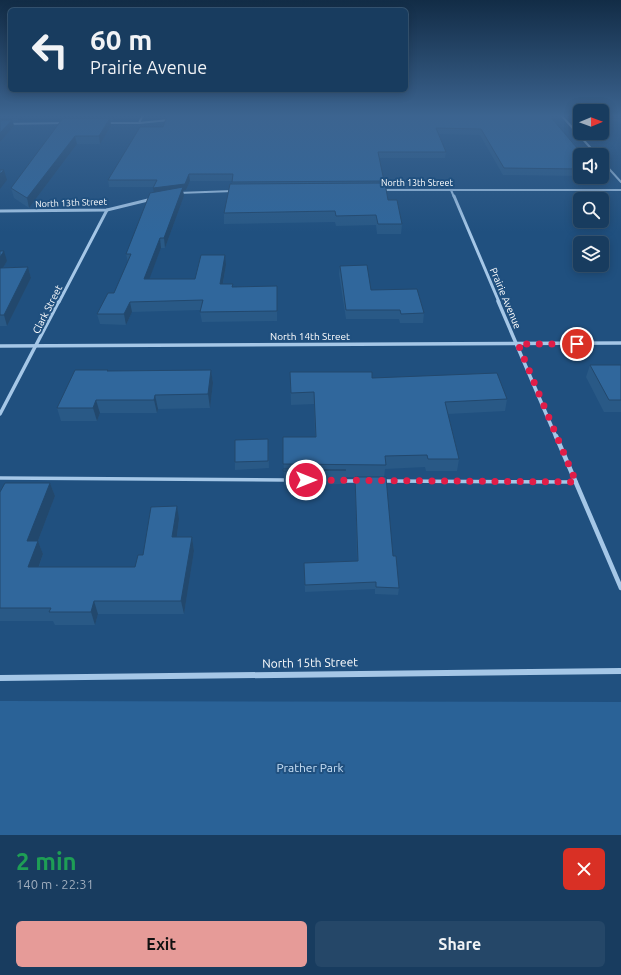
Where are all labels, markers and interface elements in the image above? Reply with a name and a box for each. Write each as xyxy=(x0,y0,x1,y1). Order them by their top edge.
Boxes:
icon: left xyxy=(24,24,76,76)
text: 60 m xyxy=(90,24,152,55)
text: Prairie Avenue xyxy=(90,57,207,77)
north arrow xyxy=(573,104,609,140)
map controls xyxy=(573,104,609,272)
button: sound xyxy=(573,148,609,184)
street label: North 13th Street xyxy=(381,178,453,188)
button: search xyxy=(573,192,609,228)
street label: North 13th Street xyxy=(35,197,108,209)
button: layers xyxy=(573,236,609,272)
street label: Prairie Avenue xyxy=(488,266,523,330)
street label: Clark Street xyxy=(31,283,64,335)
pin xyxy=(560,327,594,361)
street label: North 14th Street xyxy=(270,331,350,342)
icon: arrive xyxy=(566,333,588,355)
position arrow xyxy=(285,459,327,501)
street label: North 15th Street xyxy=(262,655,358,670)
park label: Prather Park xyxy=(276,761,344,774)
text: 2 min xyxy=(16,848,77,875)
button: close xyxy=(563,848,605,890)
text: 140 m · 22:31 xyxy=(16,877,94,891)
button: Exit xyxy=(16,921,307,967)
button: Share xyxy=(315,921,605,967)

